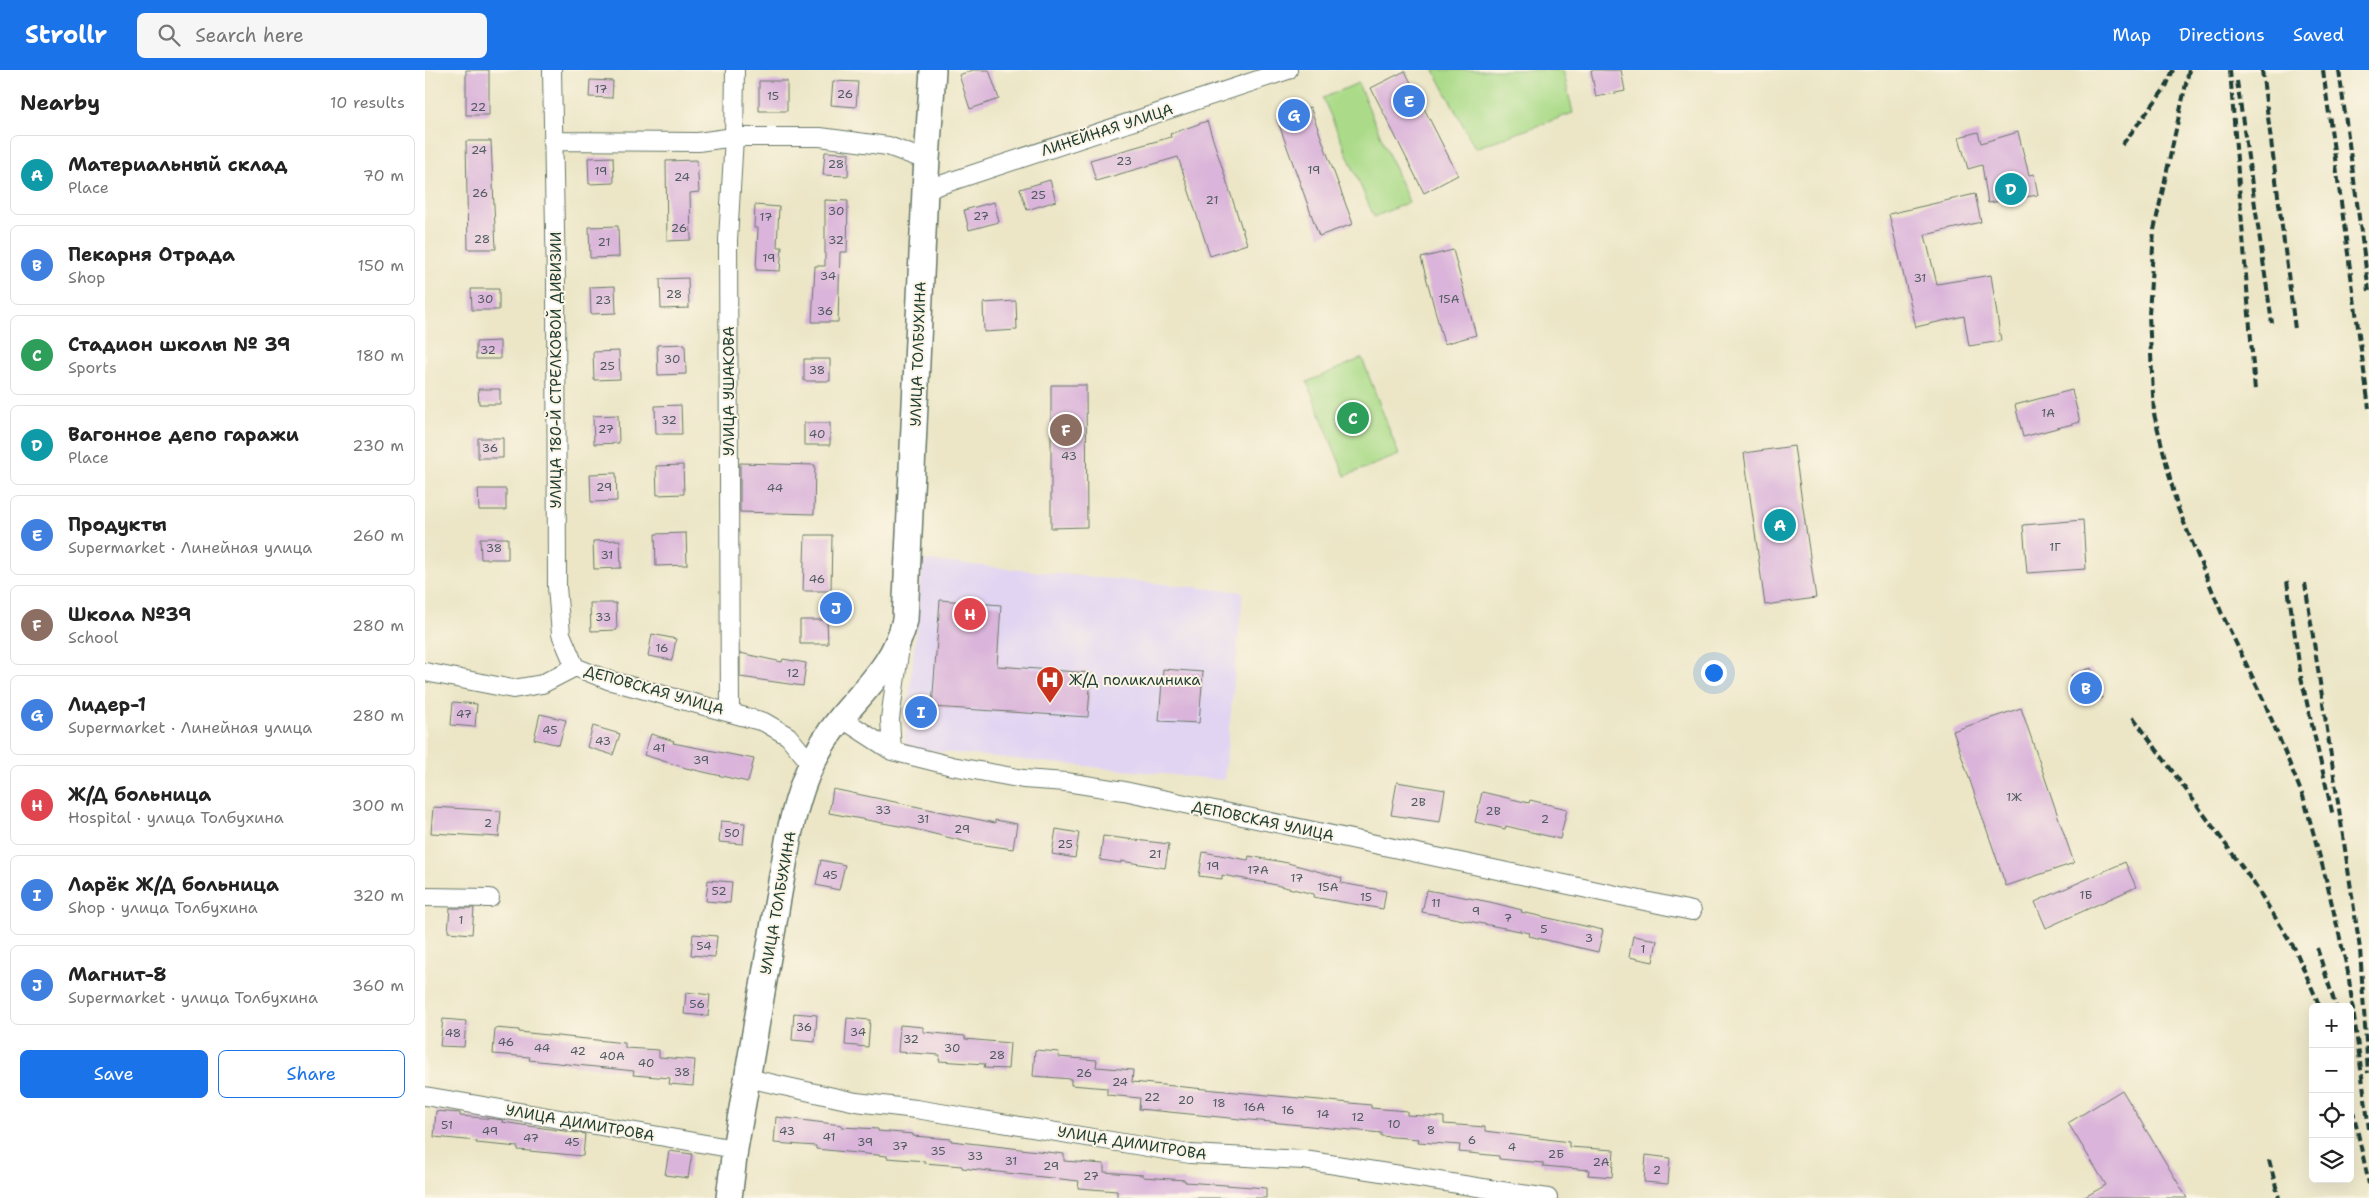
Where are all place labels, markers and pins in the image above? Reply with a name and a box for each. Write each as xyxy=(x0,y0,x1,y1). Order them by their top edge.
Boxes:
pin: E xyxy=(1393,82,1425,120)
pin: G xyxy=(1278,96,1310,134)
pin: D xyxy=(1995,170,2027,208)
pin: C xyxy=(1337,399,1369,437)
pin: F xyxy=(1050,411,1082,449)
pin: A xyxy=(1764,506,1796,544)
pin: J xyxy=(820,589,852,627)
pin: H xyxy=(954,595,986,633)
hospital icon: Ж/Д поликлиника xyxy=(1035,665,1065,704)
pin: B xyxy=(2070,669,2102,707)
place label: Ж/Д поликлиника xyxy=(1069,670,1201,690)
pin: I xyxy=(905,693,937,731)

